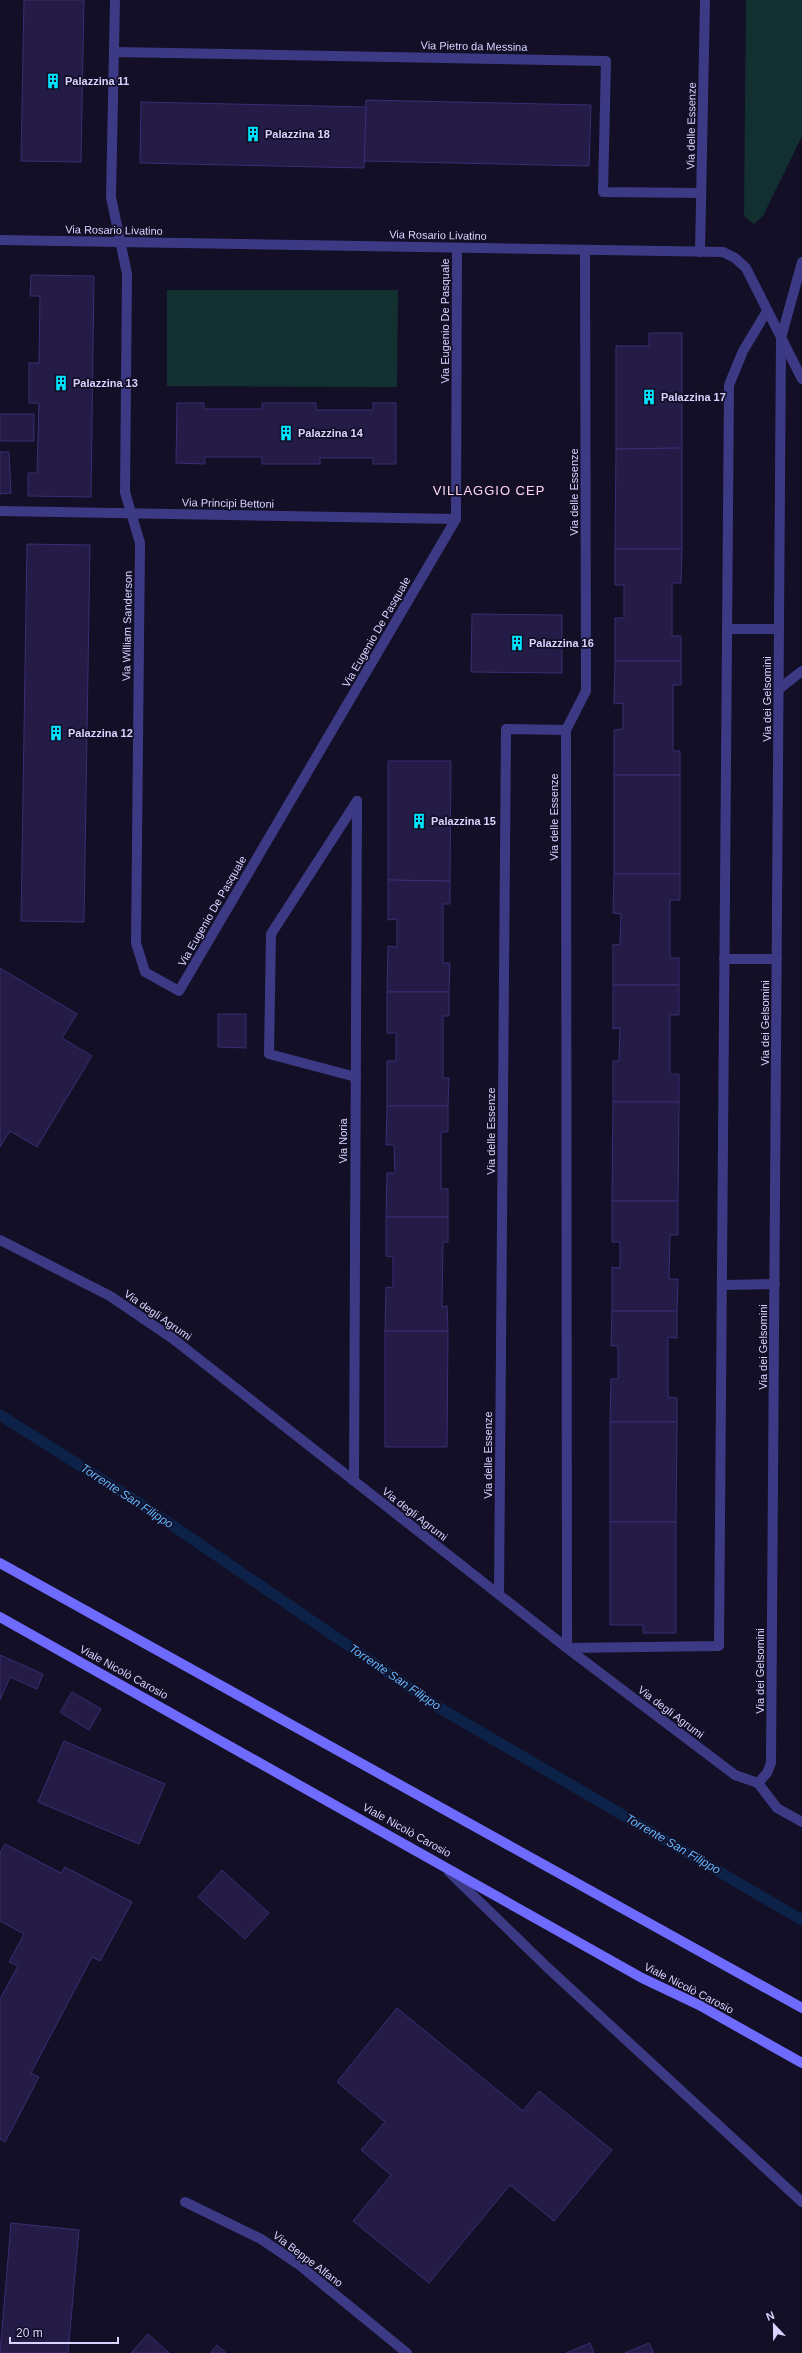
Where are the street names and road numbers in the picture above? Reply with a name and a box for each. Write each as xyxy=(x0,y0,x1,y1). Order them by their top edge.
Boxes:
street label: Via Pietro da Messina xyxy=(420,39,528,53)
street label: Via delle Essenze xyxy=(684,82,698,170)
street label: Via Rosario Livatino xyxy=(65,223,163,237)
street label: Via Rosario Livatino xyxy=(389,228,487,242)
street label: Via Eugenio De Pasquale xyxy=(439,258,451,384)
street label: Via delle Essenze xyxy=(568,448,580,536)
street label: Via Principi Bettoni xyxy=(182,496,274,510)
street label: Via William Sanderson xyxy=(120,571,134,681)
street label: Via Eugenio De Pasquale xyxy=(340,575,412,689)
street label: Via dei Gelsomini xyxy=(761,656,773,742)
street label: Via delle Essenze xyxy=(548,773,560,861)
street label: Via Eugenio De Pasquale xyxy=(176,854,248,968)
street label: Via dei Gelsomini xyxy=(759,980,771,1066)
street label: Via delle Essenze xyxy=(485,1087,497,1175)
street label: Via Noria xyxy=(337,1118,349,1164)
street label: Via degli Agrumi xyxy=(122,1287,194,1343)
street label: Via dei Gelsomini xyxy=(757,1304,769,1390)
street label: Via delle Essenze xyxy=(482,1411,494,1499)
street label: Via degli Agrumi xyxy=(380,1485,450,1543)
street label: Via dei Gelsomini xyxy=(754,1628,766,1714)
street label: Viale Nicolò Carosio xyxy=(78,1643,170,1701)
street label: Via degli Agrumi xyxy=(636,1683,706,1741)
street label: Viale Nicolò Carosio xyxy=(361,1801,453,1859)
street label: Viale Nicolò Carosio xyxy=(642,1960,736,2016)
street label: Via Beppe Alfano xyxy=(271,2229,345,2289)

